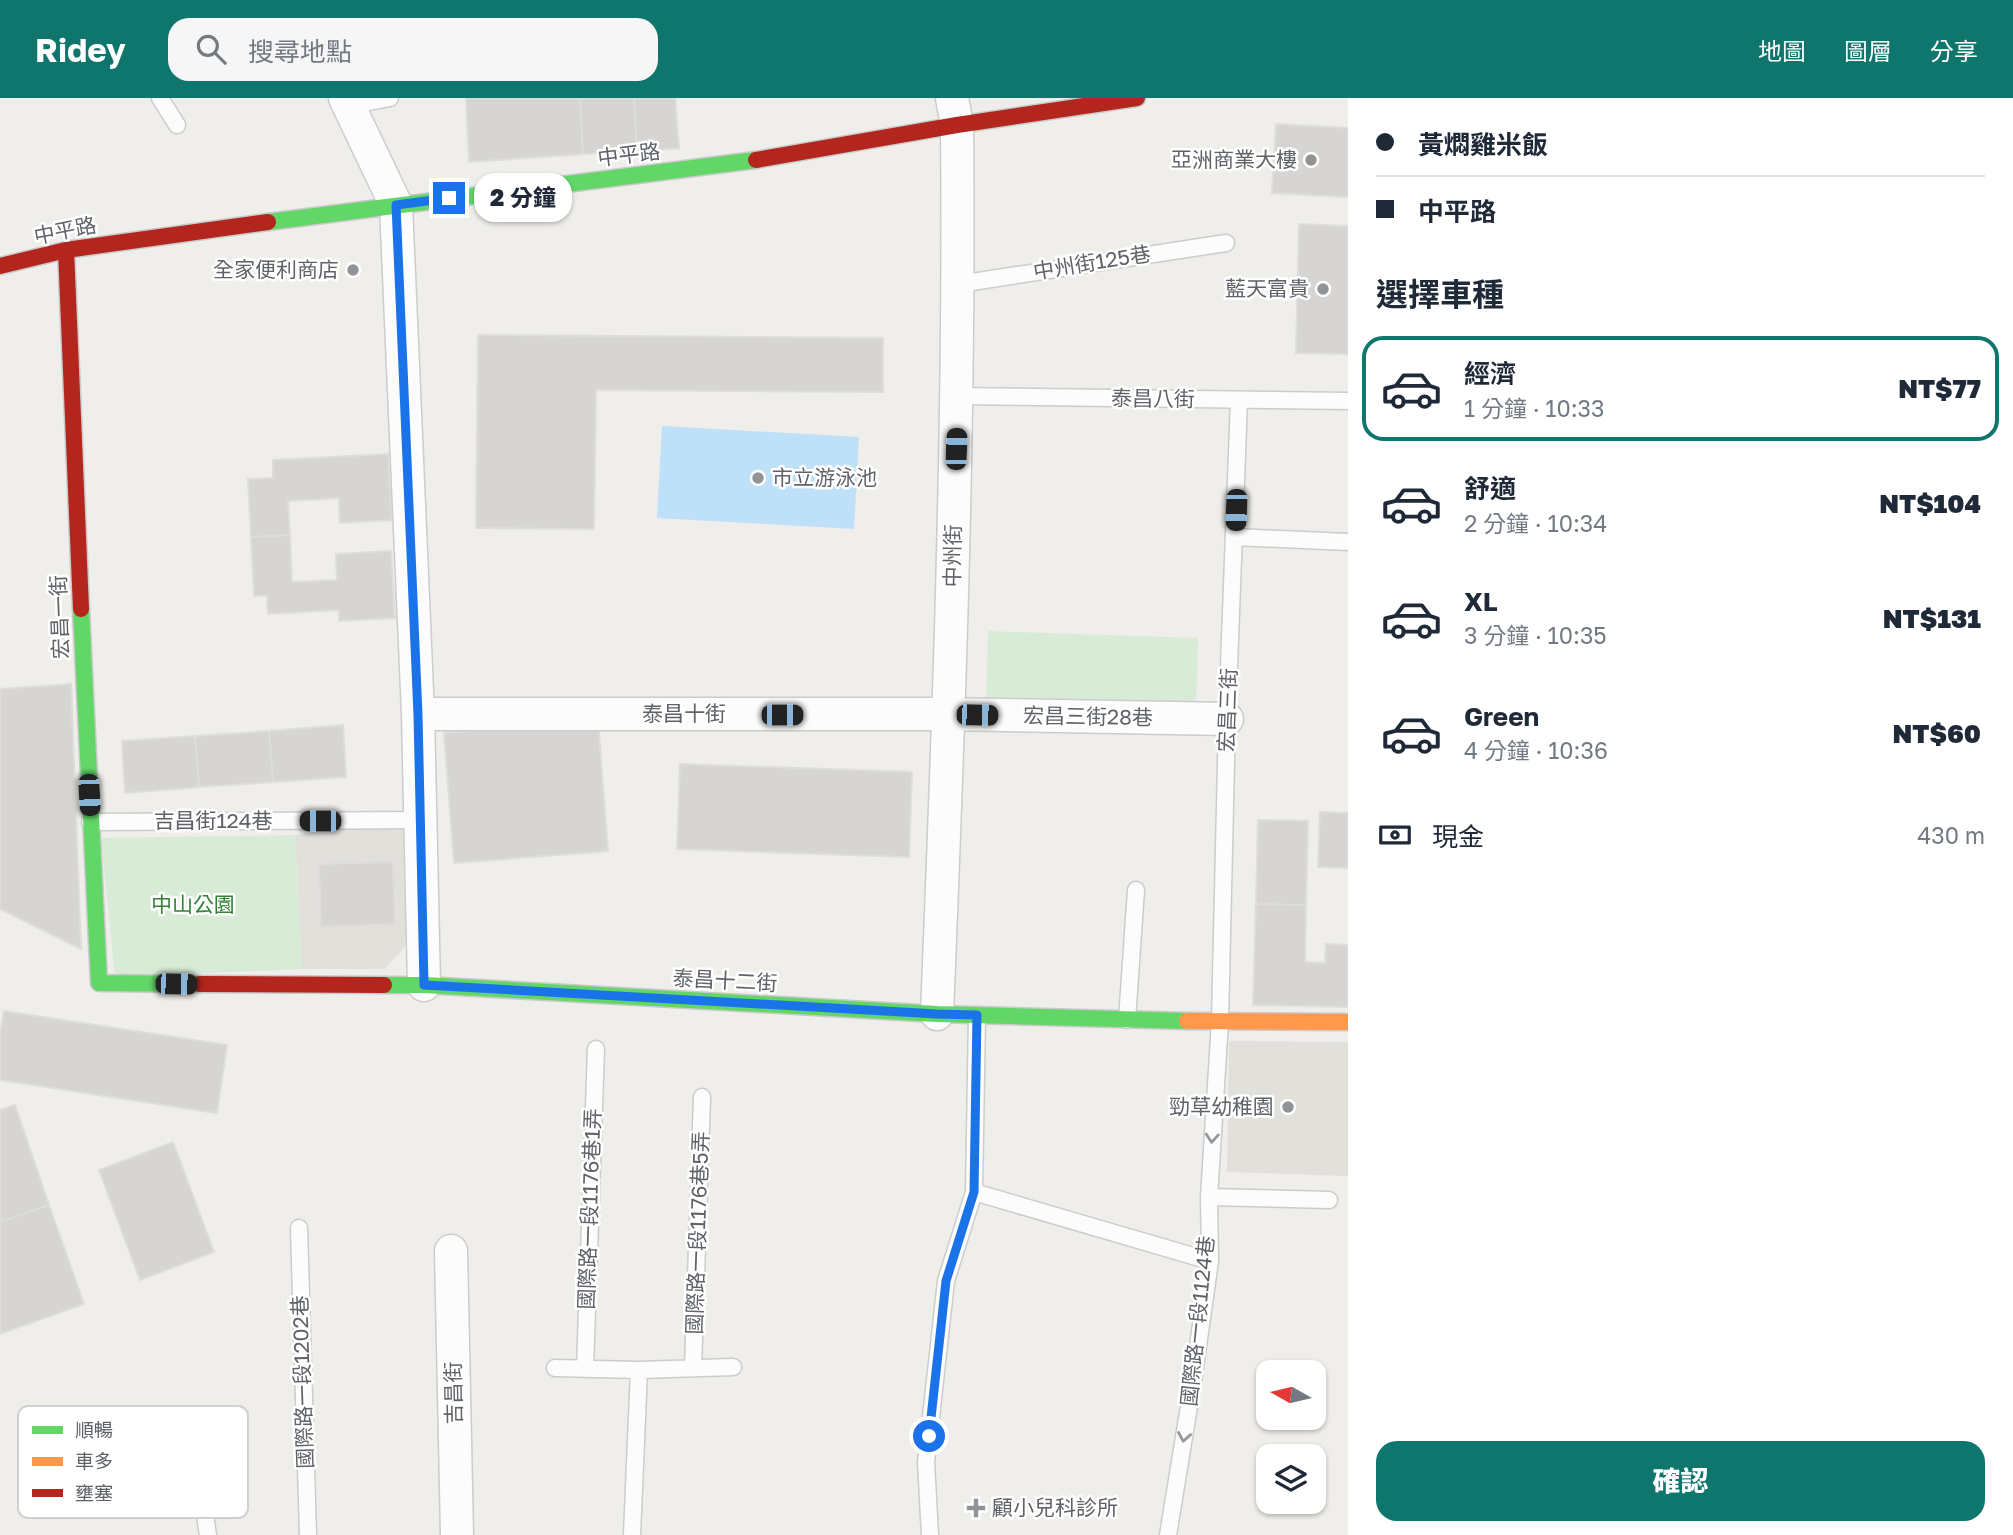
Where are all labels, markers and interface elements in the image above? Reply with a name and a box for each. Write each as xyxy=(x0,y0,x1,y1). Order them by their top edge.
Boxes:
search box xyxy=(168,18,658,81)
text: Ridey xyxy=(35,30,126,69)
icon: search xyxy=(192,30,230,68)
text: 搜尋地點 xyxy=(248,36,352,67)
text: 地圖 xyxy=(1758,36,1806,65)
text: 圖層 xyxy=(1844,36,1892,65)
text: 分享 xyxy=(1930,36,1978,65)
text: 黃燜雞米飯 xyxy=(1418,129,1548,160)
street label: 中平路 xyxy=(596,137,662,171)
place label: 亞洲商業大樓 xyxy=(1171,146,1297,172)
marker: 亞洲商業大樓 xyxy=(1303,152,1319,168)
callout: 2 分鐘 xyxy=(474,174,572,222)
route end xyxy=(433,182,465,214)
text: 2 分鐘 xyxy=(490,183,556,211)
text: 中平路 xyxy=(1418,196,1496,227)
street label: 中平路 xyxy=(31,211,98,249)
street label: 中州街125巷 xyxy=(1031,240,1152,284)
place label: 全家便利商店 xyxy=(213,256,339,282)
marker: 全家便利商店 xyxy=(345,262,361,278)
place label: 藍天富貴 xyxy=(1225,275,1309,301)
text: 選擇車種 xyxy=(1376,275,1504,313)
marker: 藍天富貴 xyxy=(1315,281,1331,297)
icon: car xyxy=(1380,357,1443,420)
text: 經濟 xyxy=(1464,358,1516,389)
text: NT$77 xyxy=(1898,373,1981,404)
street label: 泰昌八街 xyxy=(1111,384,1195,412)
text: 1 分鐘 · 10:33 xyxy=(1464,394,1605,422)
car xyxy=(945,428,968,470)
place label: 市立游泳池 xyxy=(772,464,877,490)
marker: 市立游泳池 xyxy=(750,470,766,486)
icon: car xyxy=(1380,472,1443,535)
text: 舒適 xyxy=(1464,473,1516,504)
text: NT$104 xyxy=(1879,488,1981,519)
car xyxy=(1225,489,1248,531)
text: 2 分鐘 · 10:34 xyxy=(1464,509,1607,537)
street label: 中州街 xyxy=(938,524,966,588)
street label: 宏昌一街 xyxy=(45,575,73,659)
text: XL xyxy=(1464,586,1498,617)
icon: car xyxy=(1380,587,1443,650)
text: NT$131 xyxy=(1883,603,1981,634)
text: 3 分鐘 · 10:35 xyxy=(1464,621,1607,649)
street label: 宏昌三街 xyxy=(1213,668,1241,752)
street label: 泰昌十街 xyxy=(642,700,726,726)
text: Green xyxy=(1464,701,1539,732)
street label: 宏昌三街28巷 xyxy=(1023,702,1153,730)
icon: car xyxy=(1380,702,1443,765)
car xyxy=(956,704,999,726)
car xyxy=(762,705,804,726)
text: NT$60 xyxy=(1893,718,1981,749)
text: 4 分鐘 · 10:36 xyxy=(1464,736,1608,764)
car xyxy=(78,773,101,817)
street label: 吉昌街124巷 xyxy=(153,807,273,833)
car xyxy=(300,811,342,832)
icon: cash xyxy=(1376,816,1414,854)
text: 現金 xyxy=(1432,821,1484,852)
text: 430 m xyxy=(1917,821,1985,849)
park label: 中山公園 xyxy=(151,891,235,917)
street label: 泰昌十二街 xyxy=(672,964,778,996)
car xyxy=(155,973,198,995)
place label: 勁草幼稚園 xyxy=(1169,1093,1274,1119)
marker: 勁草幼稚園 xyxy=(1280,1099,1296,1115)
street label: 國際路一段1176巷1弄 xyxy=(572,1108,606,1310)
street label: 國際路一段1176巷5弄 xyxy=(680,1131,714,1335)
one-way arrow xyxy=(1205,1133,1220,1144)
street label: 國際路一段1124巷 xyxy=(1175,1234,1219,1407)
street label: 國際路一段1202巷 xyxy=(286,1295,318,1469)
north arrow xyxy=(1256,1360,1326,1430)
map controls xyxy=(1256,1360,1326,1514)
street label: 吉昌街 xyxy=(439,1361,467,1425)
legend xyxy=(18,1406,248,1518)
text: 順暢 xyxy=(75,1418,113,1441)
route start xyxy=(913,1420,945,1452)
one-way arrow xyxy=(1177,1431,1192,1443)
button: 確認 xyxy=(1376,1441,1985,1521)
button: layers xyxy=(1256,1444,1326,1514)
text: 車多 xyxy=(75,1449,113,1472)
text: 壅塞 xyxy=(75,1481,113,1504)
place label: 顧小兒科診所 xyxy=(992,1494,1118,1520)
marker: 顧小兒科診所 xyxy=(966,1498,986,1518)

